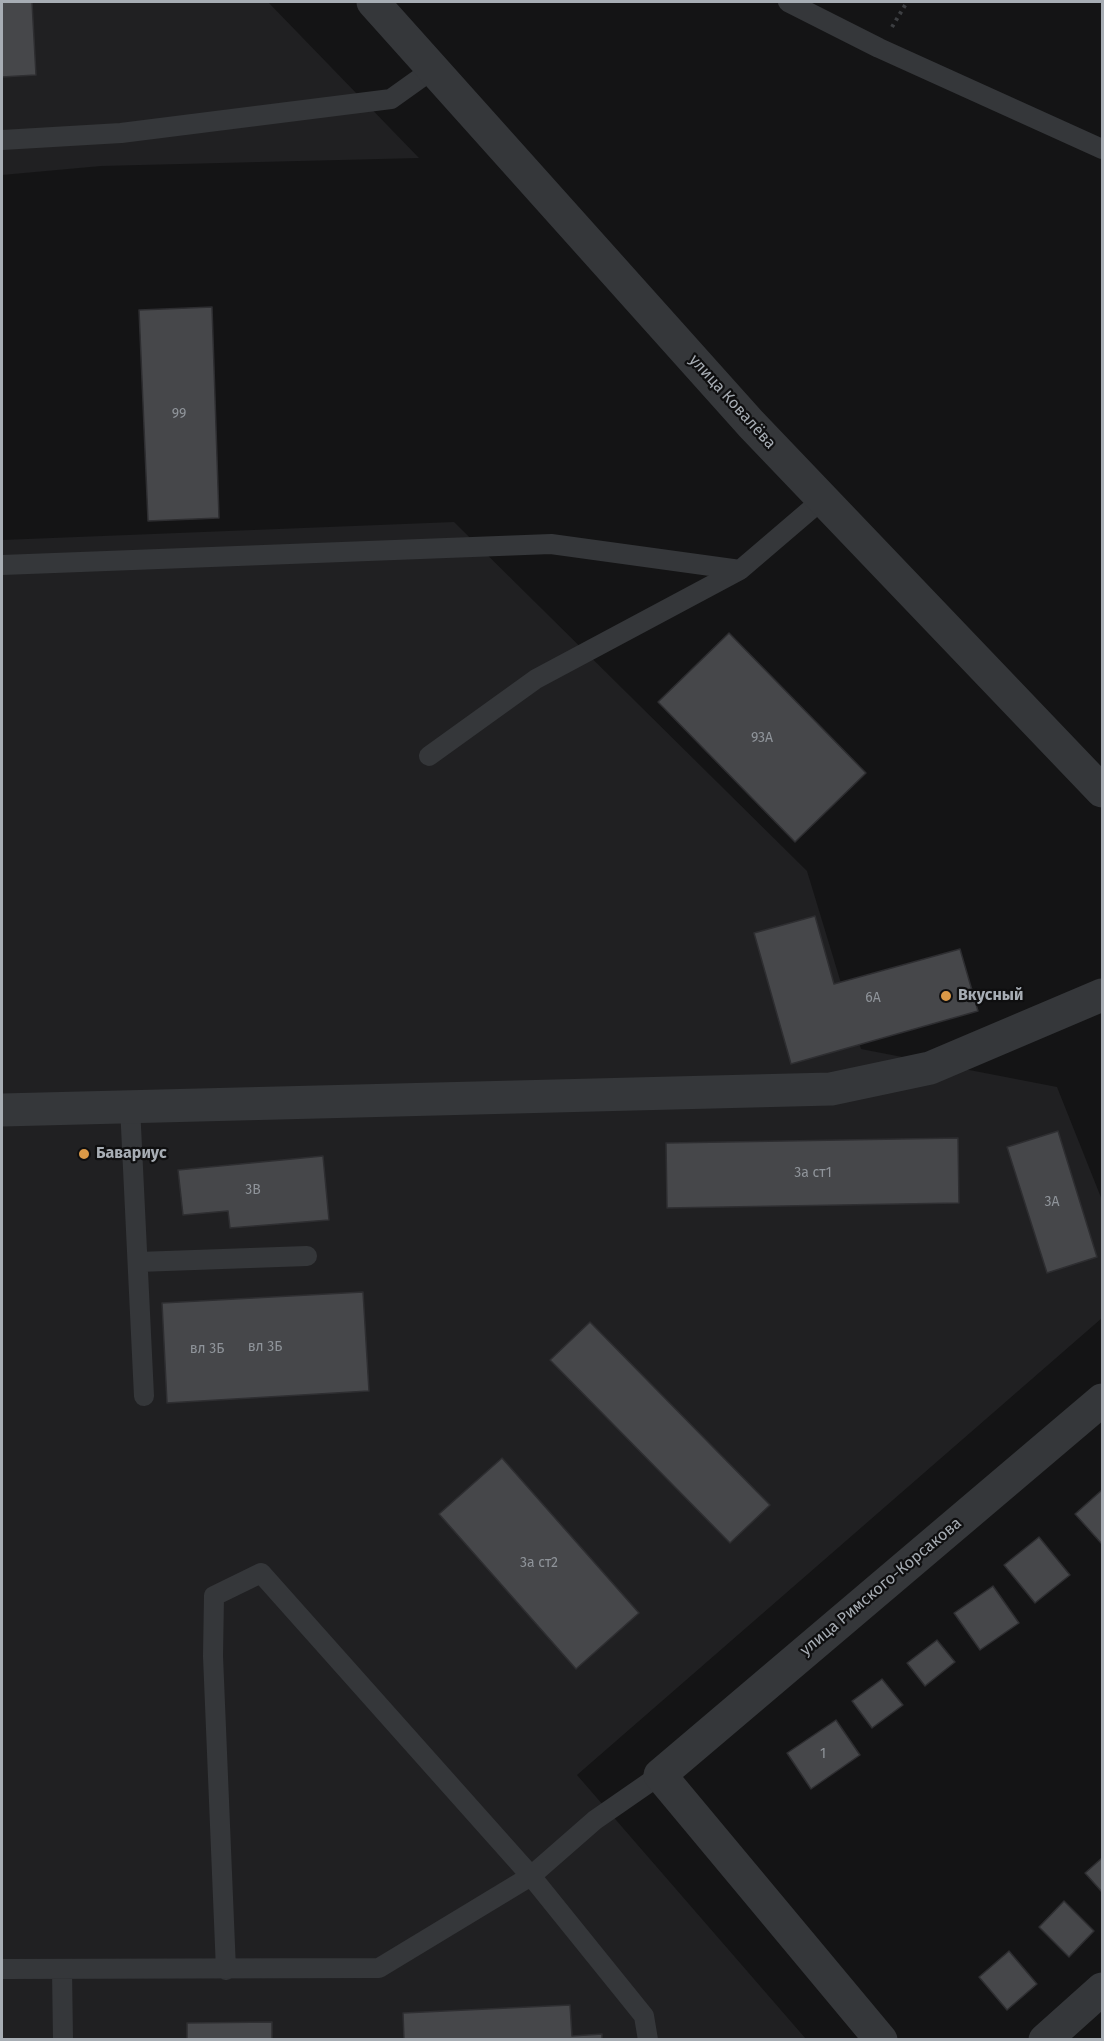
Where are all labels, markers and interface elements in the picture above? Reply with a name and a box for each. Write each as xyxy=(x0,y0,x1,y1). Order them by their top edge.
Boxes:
street label: улица Ковалёва xyxy=(685,351,779,453)
house number: 99 xyxy=(172,406,186,422)
house number: 93А xyxy=(751,730,773,746)
place label: Вкусный xyxy=(958,986,1023,1006)
marker: Вкусный xyxy=(939,989,953,1003)
house number: 6А xyxy=(865,990,881,1006)
place label: Бавариус xyxy=(96,1144,167,1164)
marker: Бавариус xyxy=(77,1147,91,1161)
house number: 3а ст1 xyxy=(794,1165,832,1181)
house number: 3В xyxy=(245,1182,261,1198)
house number: 3А xyxy=(1044,1194,1060,1210)
house number: вл 3Б xyxy=(248,1339,282,1355)
house number: вл 3Б xyxy=(190,1341,224,1357)
street label: улица Римского-Корсакова xyxy=(796,1514,966,1660)
house number: 3а ст2 xyxy=(520,1555,558,1571)
house number: 1 xyxy=(820,1746,826,1762)

